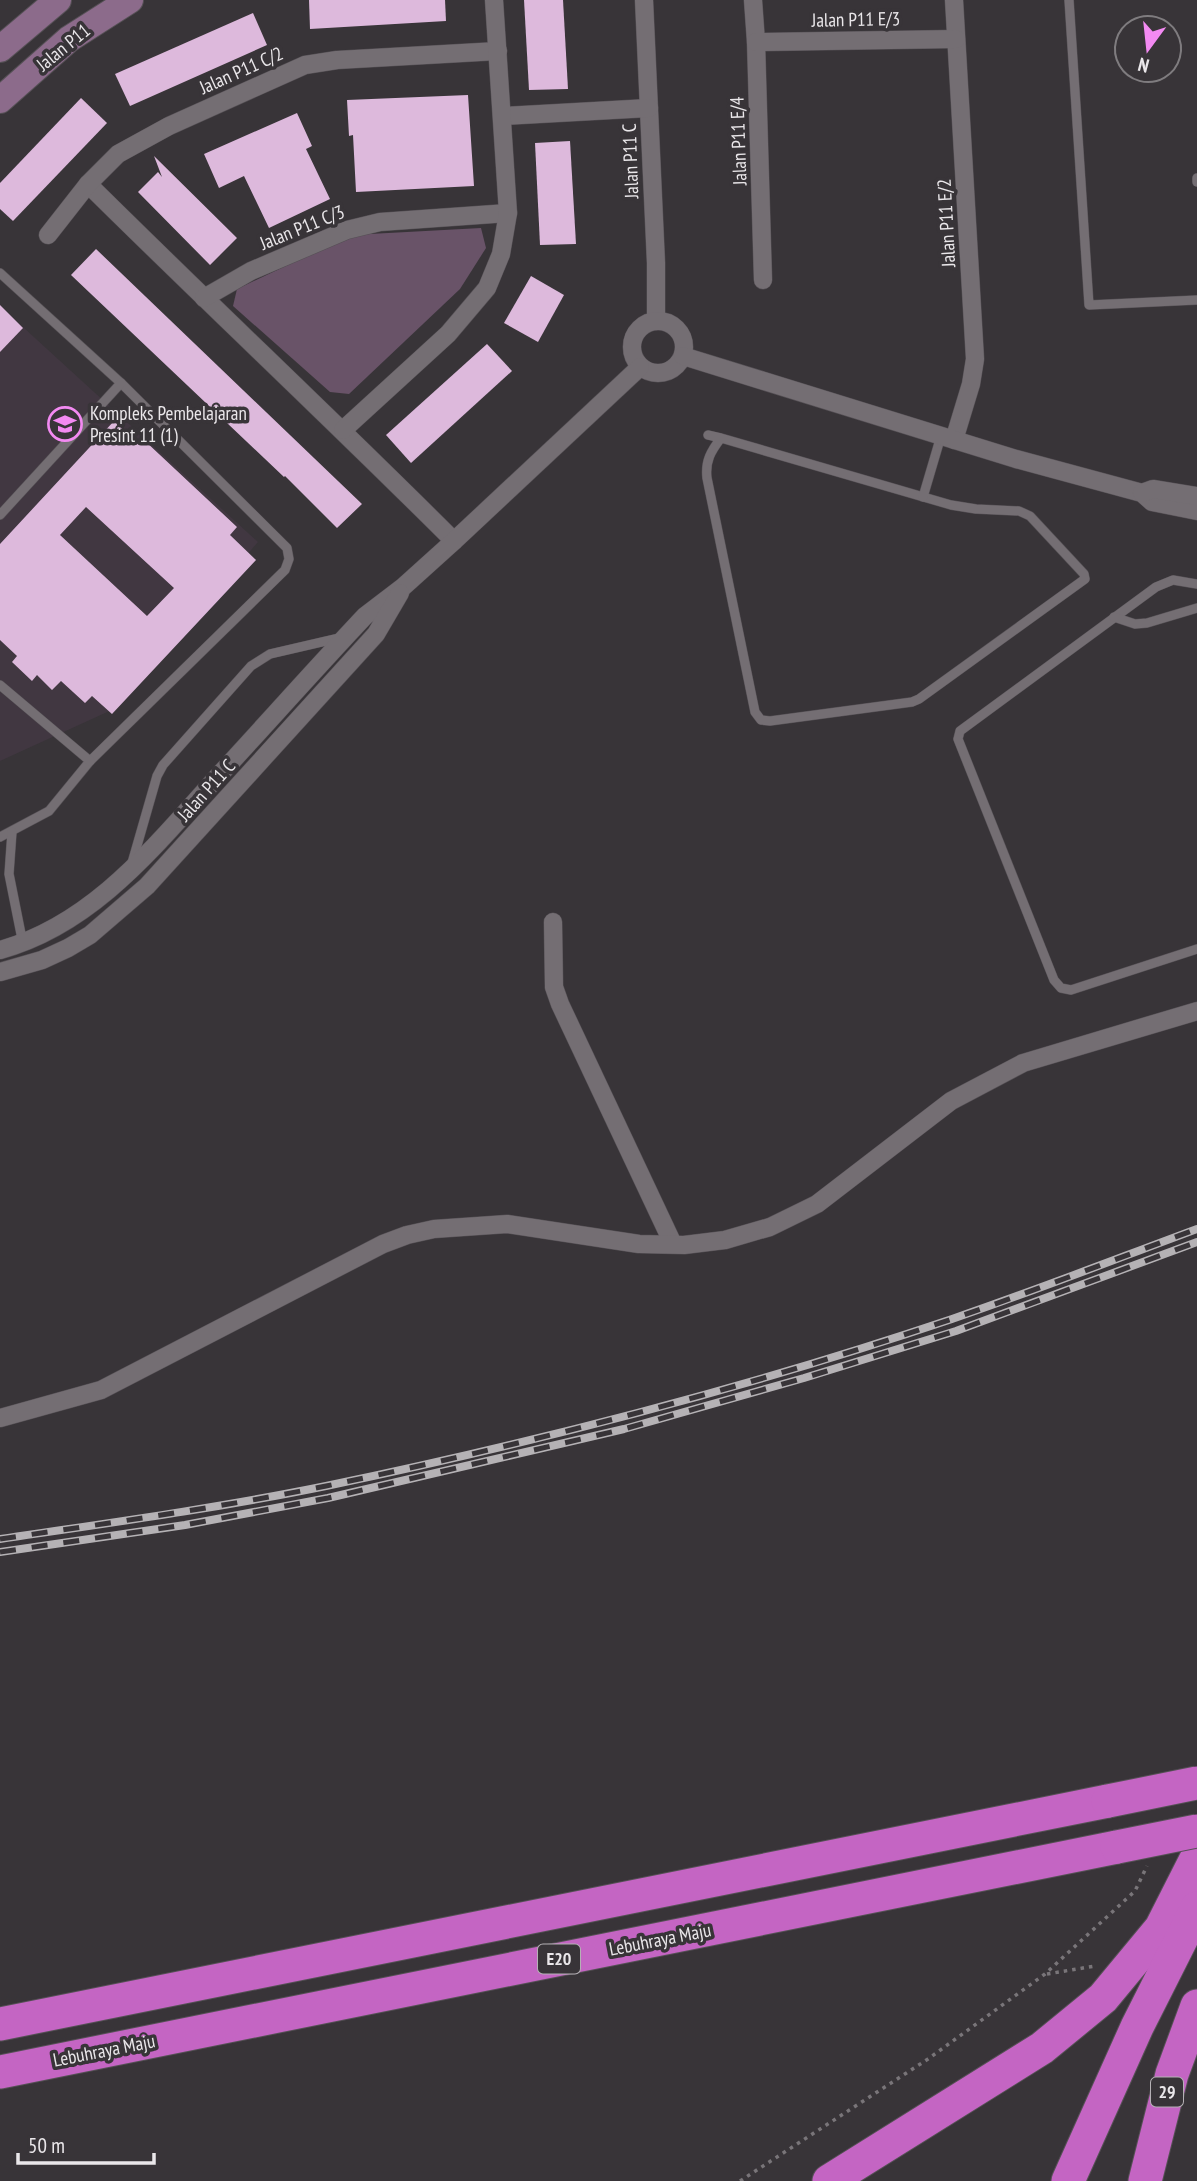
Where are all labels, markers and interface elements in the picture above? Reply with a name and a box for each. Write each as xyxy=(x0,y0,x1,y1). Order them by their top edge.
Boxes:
street label: Jalan P11 E/3 xyxy=(811,6,900,32)
north arrow xyxy=(1113,14,1183,84)
street label: Jalan P11 xyxy=(30,18,95,77)
street label: Jalan P11 C/2 xyxy=(194,41,287,99)
text: N xyxy=(1136,53,1152,78)
street label: Jalan P11 E/4 xyxy=(724,96,752,187)
street label: Jalan P11 C xyxy=(617,123,643,200)
street label: Jalan P11 E/2 xyxy=(932,178,960,269)
street label: Jalan P11 C/3 xyxy=(255,199,348,255)
place label: Kompleks Pembelajaran Presint 11 (1) xyxy=(90,401,247,447)
school or university icon: Kompleks Pembelajaran Presint 11 (1) xyxy=(46,405,84,443)
street label: Jalan P11 C xyxy=(171,754,240,827)
street label: Lebuhraya Maju xyxy=(607,1917,713,1961)
road number: E20 xyxy=(538,1944,580,1973)
street label: Lebuhraya Maju xyxy=(51,2028,157,2072)
road number: 29 xyxy=(1151,2078,1183,2106)
scale bar xyxy=(18,2122,154,2166)
text: 50 m xyxy=(28,2132,65,2159)

